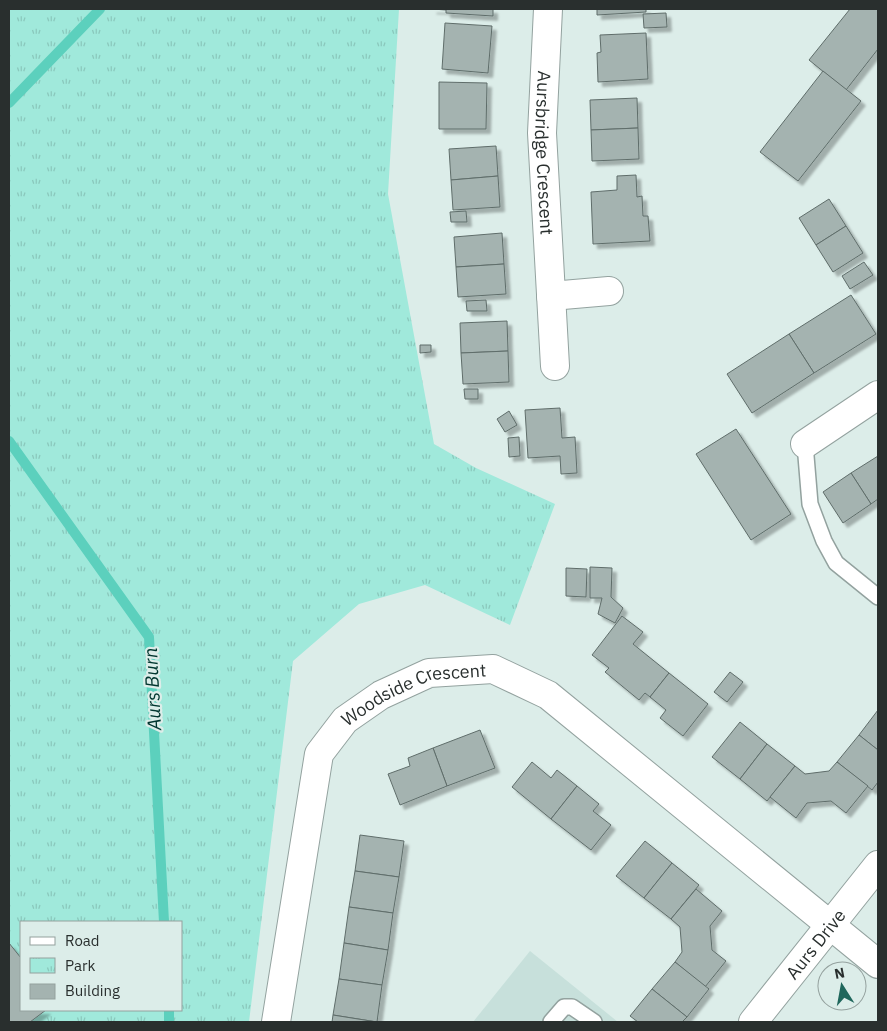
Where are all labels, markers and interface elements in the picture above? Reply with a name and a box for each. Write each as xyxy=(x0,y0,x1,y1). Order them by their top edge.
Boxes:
street label: Aursbridge Crescent xyxy=(530,70,559,236)
water label: Aurs Burn xyxy=(138,647,166,732)
street label: Woodside Crescent xyxy=(337,658,487,731)
street label: Aurs Drive xyxy=(780,904,850,983)
legend xyxy=(20,921,182,1011)
text: Road xyxy=(65,931,100,950)
text: Park xyxy=(65,956,95,975)
north arrow xyxy=(817,961,867,1011)
text: N xyxy=(833,963,846,983)
text: Building xyxy=(65,981,120,1000)

